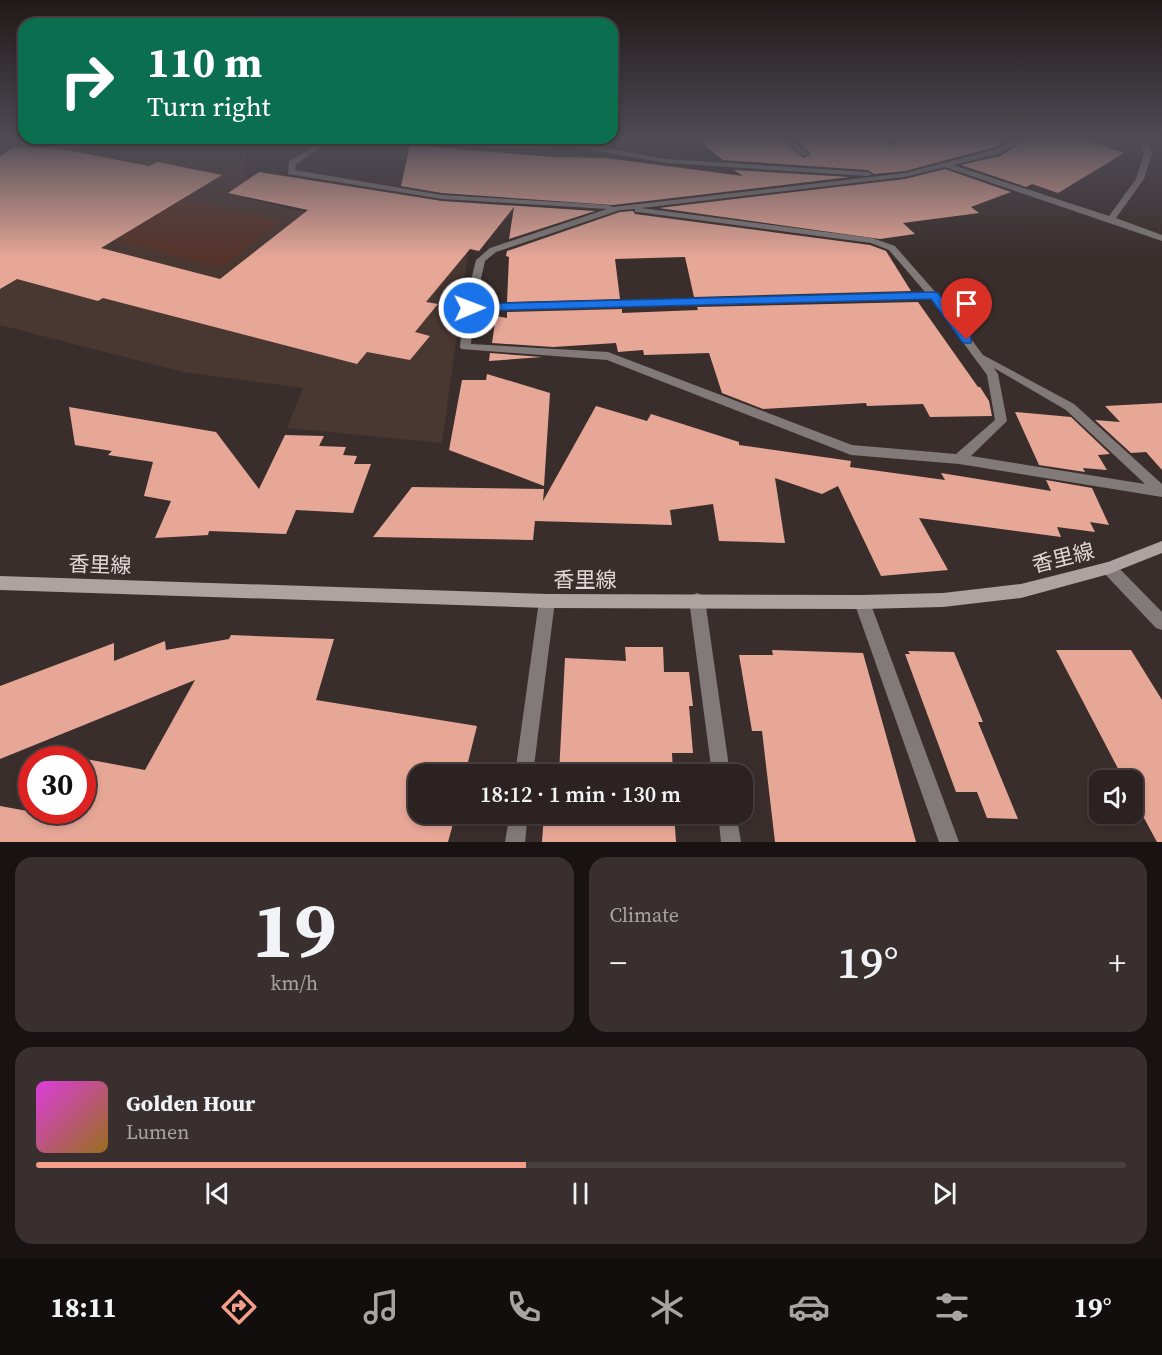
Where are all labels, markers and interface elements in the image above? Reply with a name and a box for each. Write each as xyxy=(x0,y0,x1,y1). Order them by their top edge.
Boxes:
text: 110 m xyxy=(147,33,262,91)
icon: right xyxy=(48,42,126,120)
text: Turn right xyxy=(147,88,271,125)
position arrow xyxy=(437,276,501,340)
pin xyxy=(941,278,992,340)
icon: arrive xyxy=(950,287,983,320)
street label: 香里線 xyxy=(1029,536,1097,579)
street label: 香里線 xyxy=(68,549,132,580)
street label: 香里線 xyxy=(554,565,617,594)
speed limit sign: 30 xyxy=(18,746,96,824)
map controls xyxy=(1089,770,1143,824)
button: sound xyxy=(1089,770,1143,824)
text: 18:12 · 1 min · 130 m xyxy=(480,779,681,809)
text: 19 xyxy=(252,876,337,983)
text: Climate xyxy=(610,901,679,929)
text: 19° xyxy=(837,931,899,993)
text: − xyxy=(610,940,627,985)
text: + xyxy=(1109,940,1126,985)
text: km/h xyxy=(270,969,318,997)
text: Golden Hour xyxy=(126,1088,255,1118)
text: Lumen xyxy=(126,1118,189,1146)
icon: previous xyxy=(201,1177,234,1210)
icon: pause xyxy=(564,1177,597,1210)
icon: next xyxy=(928,1177,961,1210)
icon: directions xyxy=(218,1286,260,1328)
icon: music xyxy=(360,1286,402,1328)
icon: phone xyxy=(503,1286,545,1328)
icon: climate xyxy=(646,1286,688,1328)
icon: car xyxy=(788,1286,830,1328)
icon: filters xyxy=(931,1286,973,1328)
text: 18:11 xyxy=(50,1289,117,1326)
text: 19° xyxy=(1073,1289,1112,1326)

